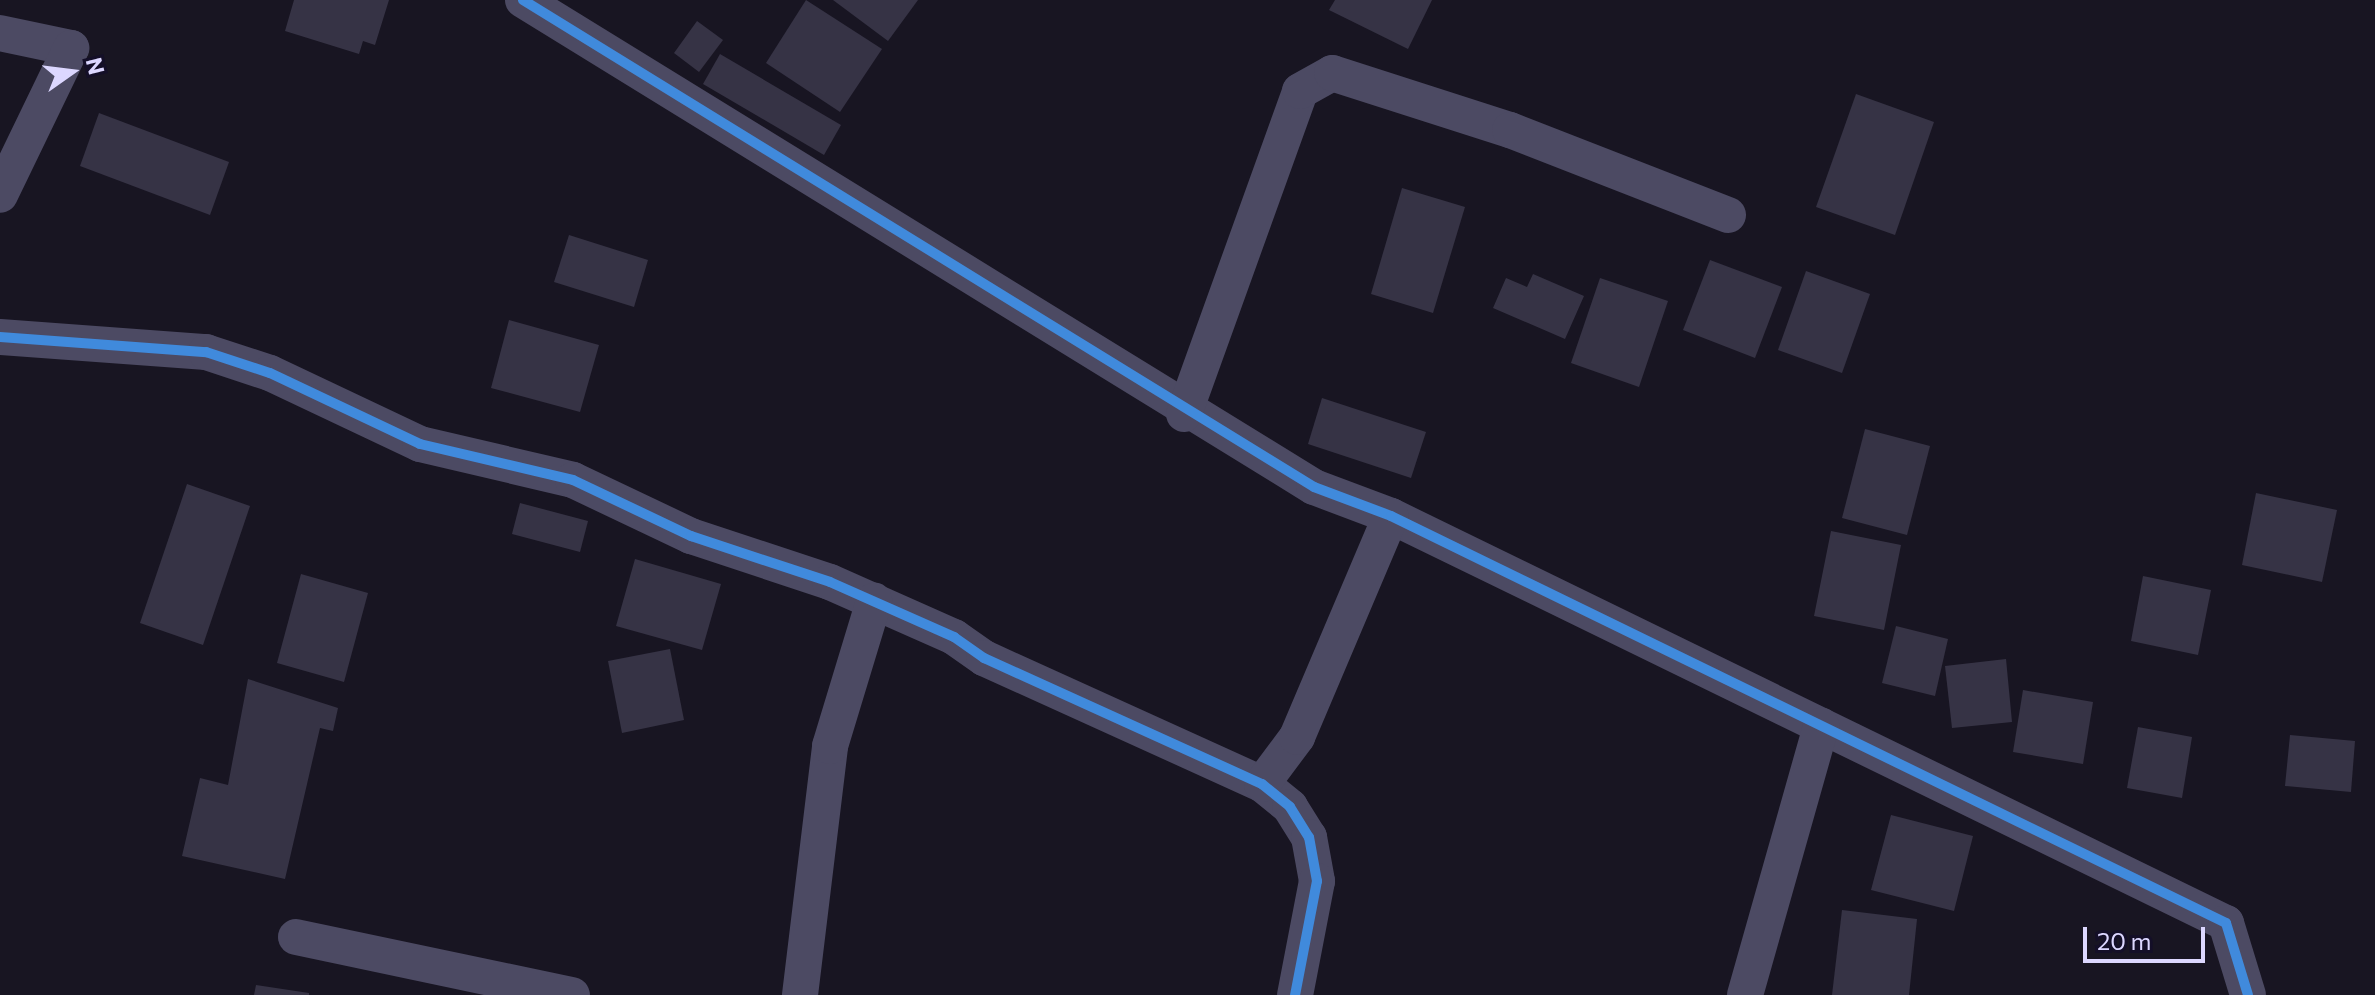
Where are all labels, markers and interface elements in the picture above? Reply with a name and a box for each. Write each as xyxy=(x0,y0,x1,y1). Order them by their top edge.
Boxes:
north arrow xyxy=(32,32,112,112)
text: N xyxy=(81,55,111,77)
scale bar xyxy=(2087,911,2209,961)
text: 20 m xyxy=(2097,926,2151,955)

